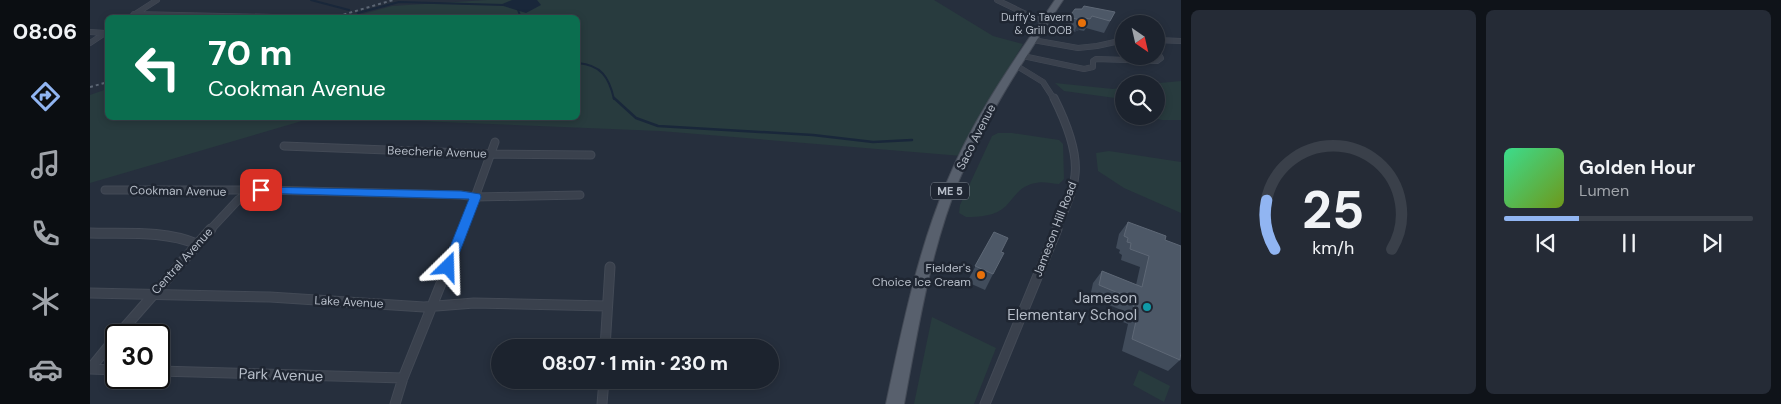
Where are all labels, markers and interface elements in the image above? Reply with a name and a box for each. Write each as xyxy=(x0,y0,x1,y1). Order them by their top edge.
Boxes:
place label: Duffy's Tavern & Grill OOB xyxy=(1001,10,1072,37)
north arrow xyxy=(1115,15,1165,65)
map controls xyxy=(1115,15,1165,125)
text: 08:06 xyxy=(13,17,77,46)
marker: Duffy's Tavern & Grill OOB xyxy=(1076,17,1088,29)
text: 70 m xyxy=(208,30,292,76)
icon: left xyxy=(125,35,190,100)
text: Cookman Avenue xyxy=(208,74,386,103)
button: search xyxy=(1115,75,1165,125)
icon: directions xyxy=(28,79,63,114)
street label: Saco Avenue xyxy=(953,101,999,172)
street label: Beecherie Avenue xyxy=(387,142,487,162)
icon: music xyxy=(28,147,63,182)
text: Golden Hour xyxy=(1579,155,1695,180)
pin xyxy=(240,169,282,211)
icon: arrive xyxy=(247,176,275,204)
text: 25 xyxy=(1302,176,1365,244)
street label: Jameson Hill Road xyxy=(1029,179,1081,279)
text: Lumen xyxy=(1579,180,1629,201)
street label: Cookman Avenue xyxy=(129,182,227,200)
road number: ME 5 xyxy=(931,182,969,200)
icon: phone xyxy=(28,216,63,251)
street label: Central Avenue xyxy=(148,224,216,298)
icon: previous xyxy=(1532,229,1560,257)
icon: pause xyxy=(1615,229,1643,257)
icon: next xyxy=(1698,229,1726,257)
text: km/h xyxy=(1312,236,1355,260)
position arrow xyxy=(421,240,473,292)
place label: Fielder's Choice Ice Cream xyxy=(872,260,971,290)
marker: Fielder's Choice Ice Cream xyxy=(975,269,987,281)
icon: climate xyxy=(28,284,63,319)
place label: Jameson Elementary School xyxy=(1007,288,1137,325)
street label: Lake Avenue xyxy=(314,292,384,312)
marker: Jameson Elementary School xyxy=(1141,301,1153,313)
speed limit sign: 30 xyxy=(105,324,170,389)
text: 08:07 · 1 min · 230 m xyxy=(542,351,728,376)
icon: car xyxy=(28,352,63,387)
street label: Park Avenue xyxy=(238,364,324,386)

